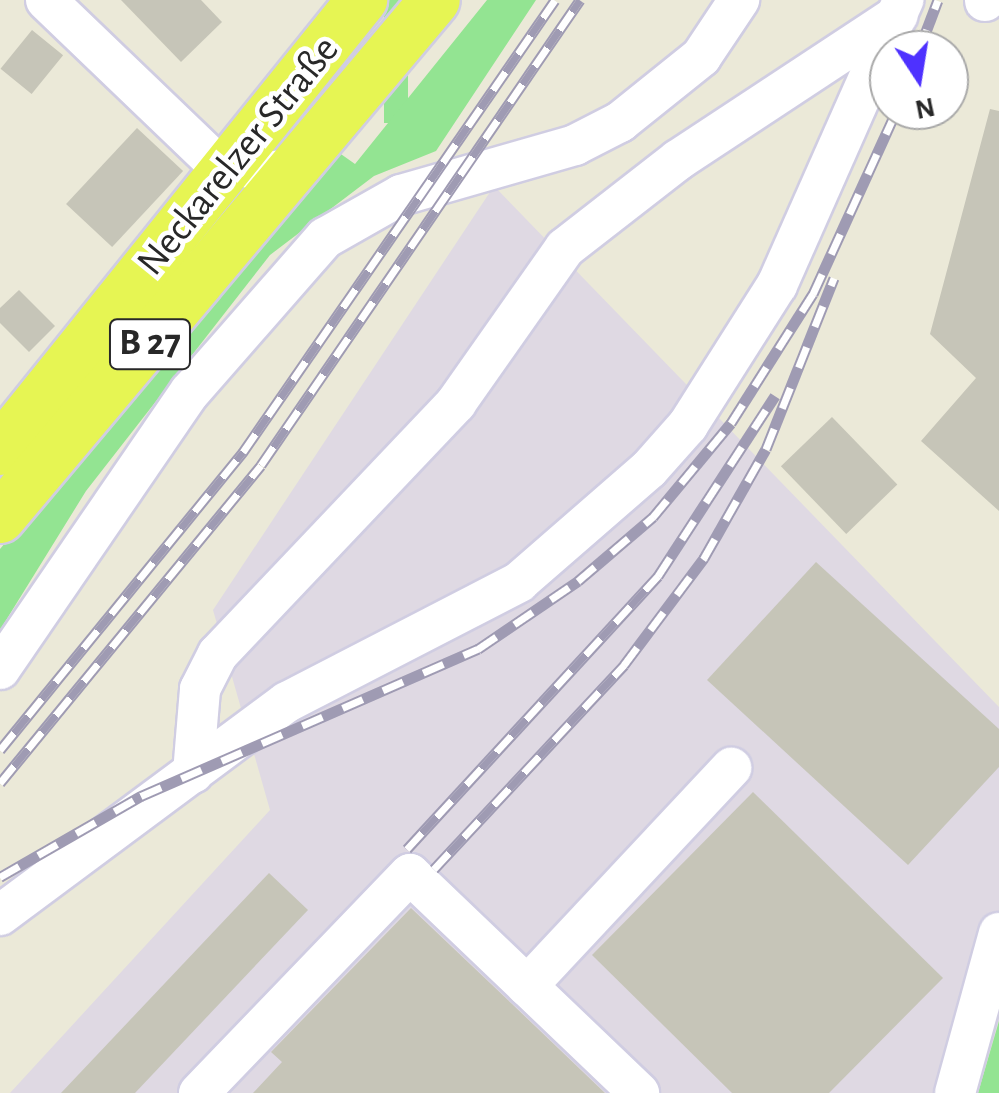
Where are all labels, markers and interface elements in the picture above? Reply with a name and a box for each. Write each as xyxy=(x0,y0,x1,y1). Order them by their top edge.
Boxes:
street label: Neckarelzer Straße xyxy=(127,27,349,285)
north arrow xyxy=(869,30,969,130)
text: N xyxy=(912,92,937,123)
road number: B 27 xyxy=(108,311,192,377)

